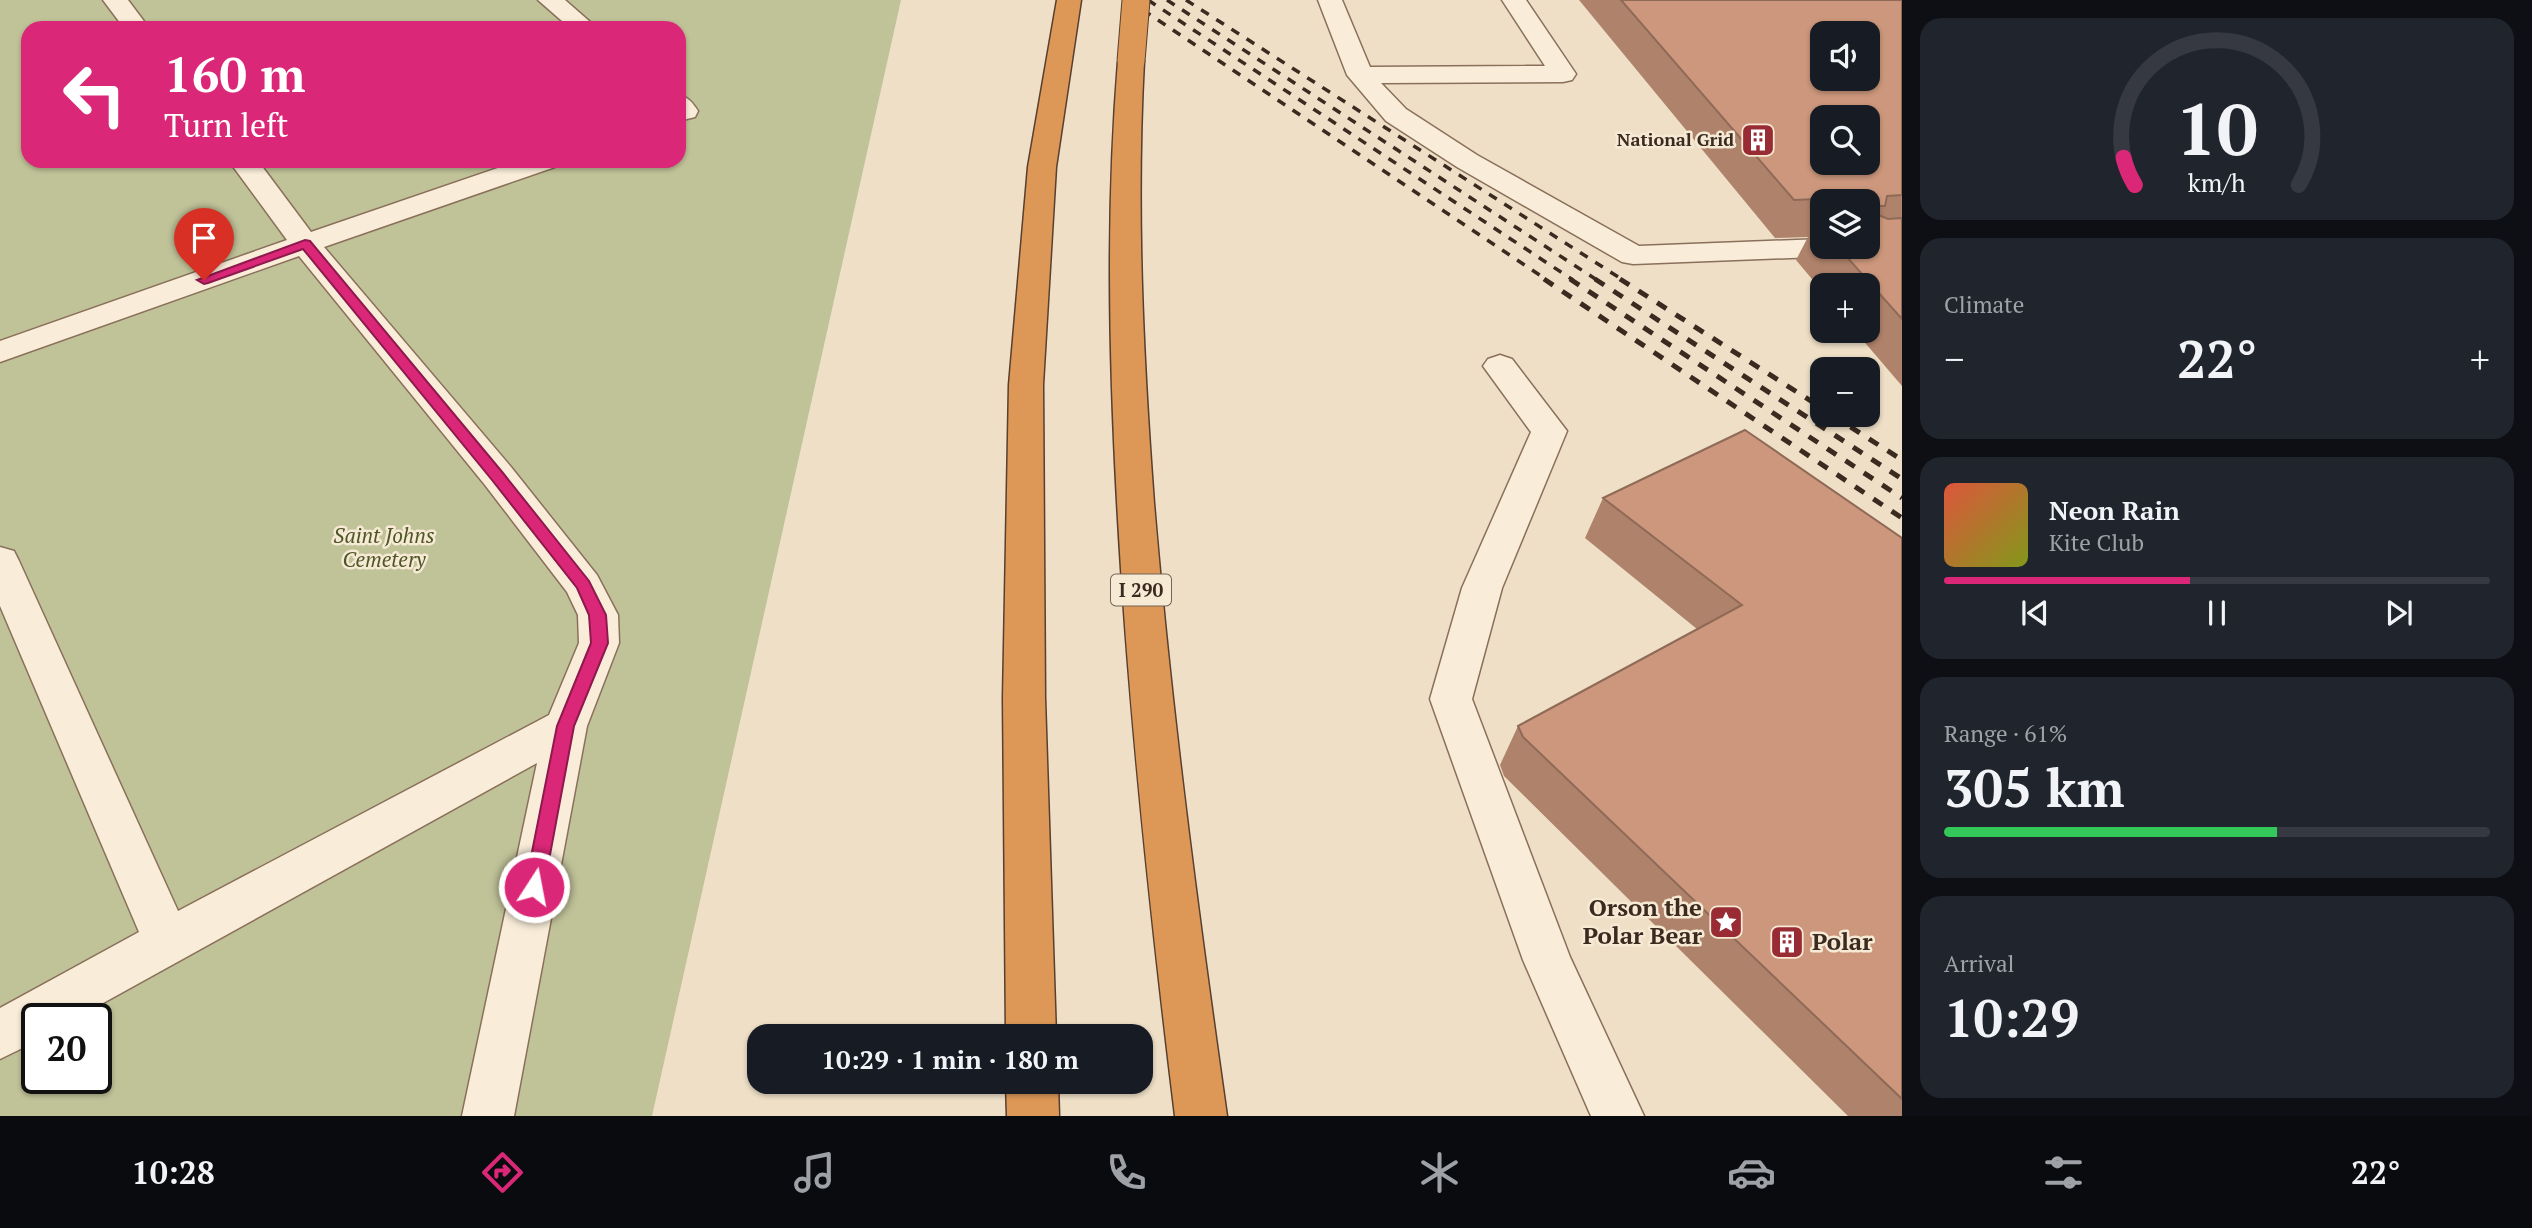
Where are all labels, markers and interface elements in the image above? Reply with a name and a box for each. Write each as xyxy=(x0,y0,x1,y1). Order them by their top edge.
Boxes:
map controls xyxy=(1810,21,1880,427)
button: sound xyxy=(1810,21,1880,91)
text: 160 m xyxy=(164,41,306,106)
icon: left xyxy=(49,49,140,140)
text: 10 xyxy=(2176,79,2258,176)
text: Turn left xyxy=(164,104,288,146)
button: search xyxy=(1810,105,1880,175)
building icon: National Grid xyxy=(1739,121,1777,159)
place label: National Grid xyxy=(1617,127,1734,151)
text: km/h xyxy=(2188,166,2246,199)
button: layers xyxy=(1810,189,1880,259)
pin xyxy=(174,208,234,280)
icon: arrive xyxy=(185,219,223,257)
button: + xyxy=(1810,273,1880,343)
text: Climate xyxy=(1944,289,2024,320)
text: 22° xyxy=(2177,324,2257,393)
text: − xyxy=(1944,334,1964,384)
text: + xyxy=(2470,334,2490,384)
button: − xyxy=(1810,357,1880,427)
text: Neon Rain xyxy=(2049,493,2180,527)
park label: Saint Johns Cemetery xyxy=(333,521,435,573)
text: Kite Club xyxy=(2049,527,2144,558)
road number: I 290 xyxy=(1111,575,1171,606)
icon: previous xyxy=(2016,594,2054,632)
icon: pause xyxy=(2198,594,2236,632)
icon: next xyxy=(2380,594,2418,632)
text: Range · 61% xyxy=(1944,718,2067,749)
text: 305 km xyxy=(1944,753,2125,822)
position arrow xyxy=(497,850,571,924)
place label: Orson the Polar Bear xyxy=(1583,891,1703,951)
place icon: Orson the Polar Bear xyxy=(1707,903,1745,941)
building icon: Polar xyxy=(1768,923,1806,961)
place label: Polar xyxy=(1812,925,1873,957)
text: Arrival xyxy=(1944,948,2015,979)
text: 10:29 xyxy=(1944,983,2079,1052)
speed limit sign: 20 xyxy=(21,1003,112,1094)
text: 10:29 · 1 min · 180 m xyxy=(821,1042,1079,1076)
icon: directions xyxy=(478,1148,527,1197)
icon: music xyxy=(790,1148,839,1197)
icon: phone xyxy=(1102,1148,1151,1197)
icon: climate xyxy=(1415,1148,1464,1197)
icon: car xyxy=(1727,1148,1776,1197)
icon: filters xyxy=(2039,1148,2088,1197)
text: 10:28 xyxy=(132,1151,215,1193)
text: 22° xyxy=(2351,1151,2400,1193)

